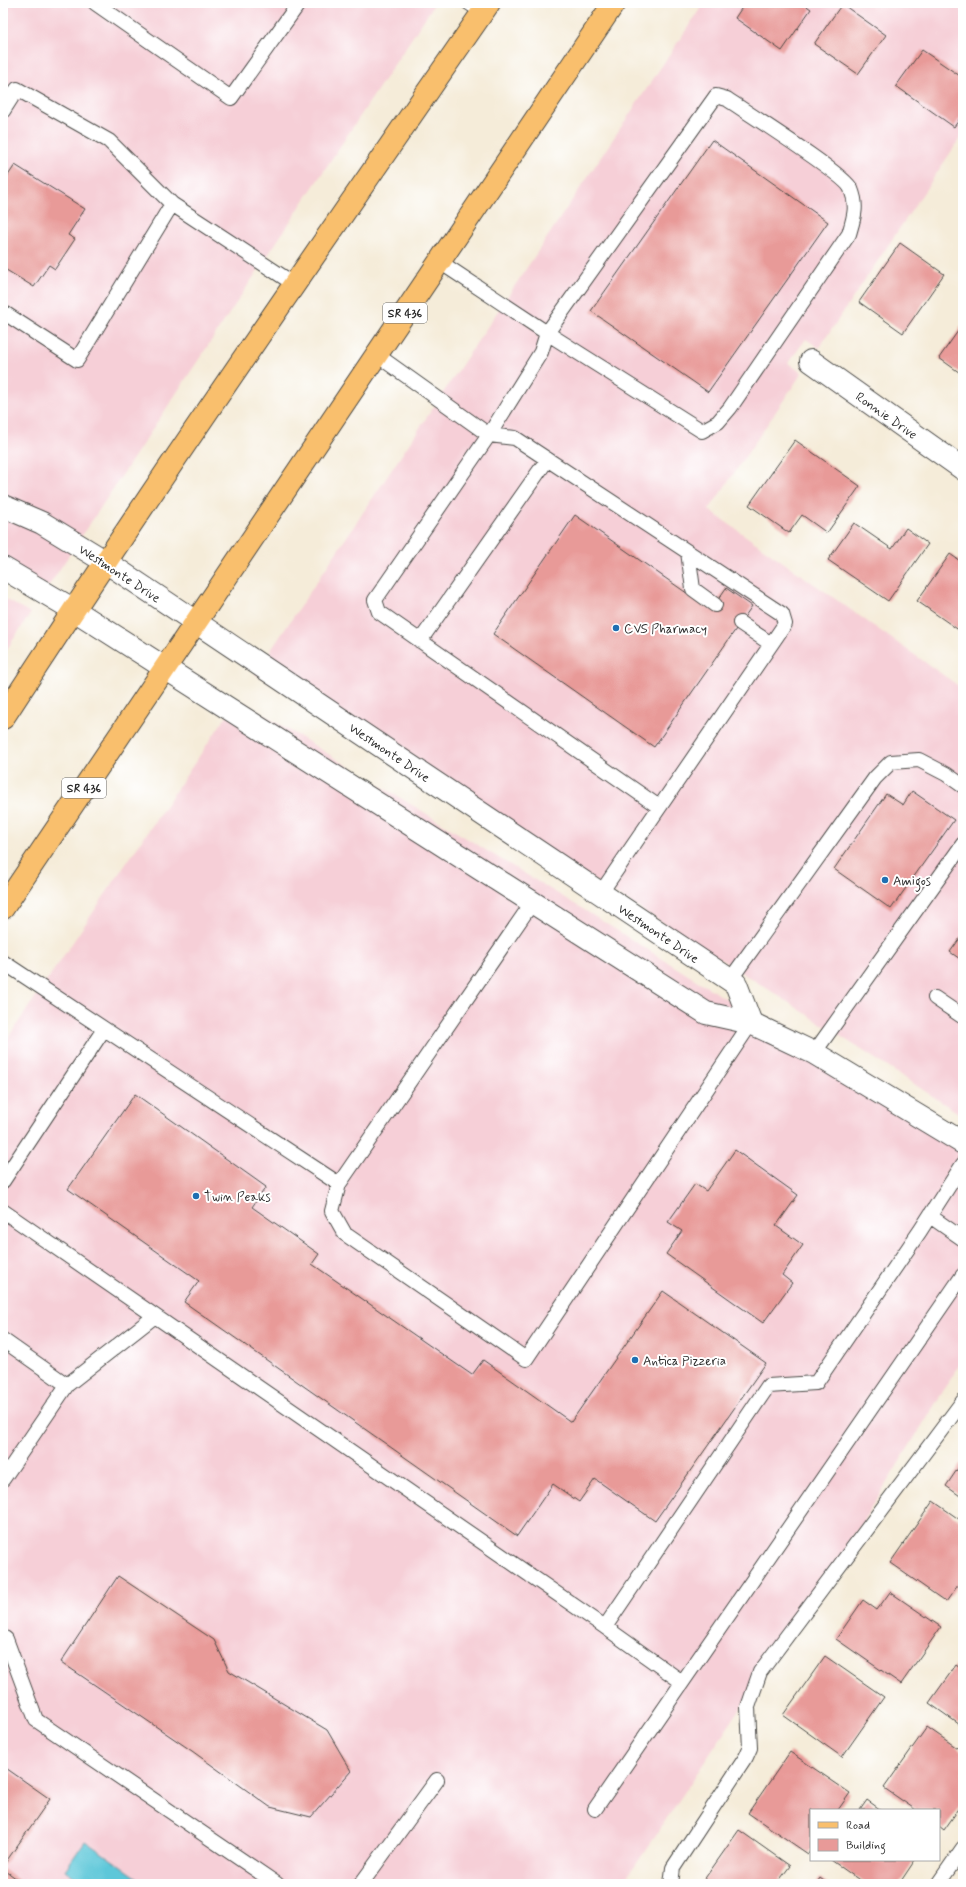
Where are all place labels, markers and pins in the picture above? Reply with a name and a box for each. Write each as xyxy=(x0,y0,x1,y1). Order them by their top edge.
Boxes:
place label: CVS Pharmacy xyxy=(624,621,707,638)
marker: CVS Pharmacy xyxy=(611,623,621,633)
place label: Amigos xyxy=(893,873,931,892)
marker: Amigos xyxy=(880,875,890,885)
place label: Twin Peaks xyxy=(204,1189,271,1206)
marker: Twin Peaks xyxy=(191,1191,201,1201)
place label: Antica Pizzeria xyxy=(643,1353,726,1370)
marker: Antica Pizzeria xyxy=(630,1355,640,1365)

